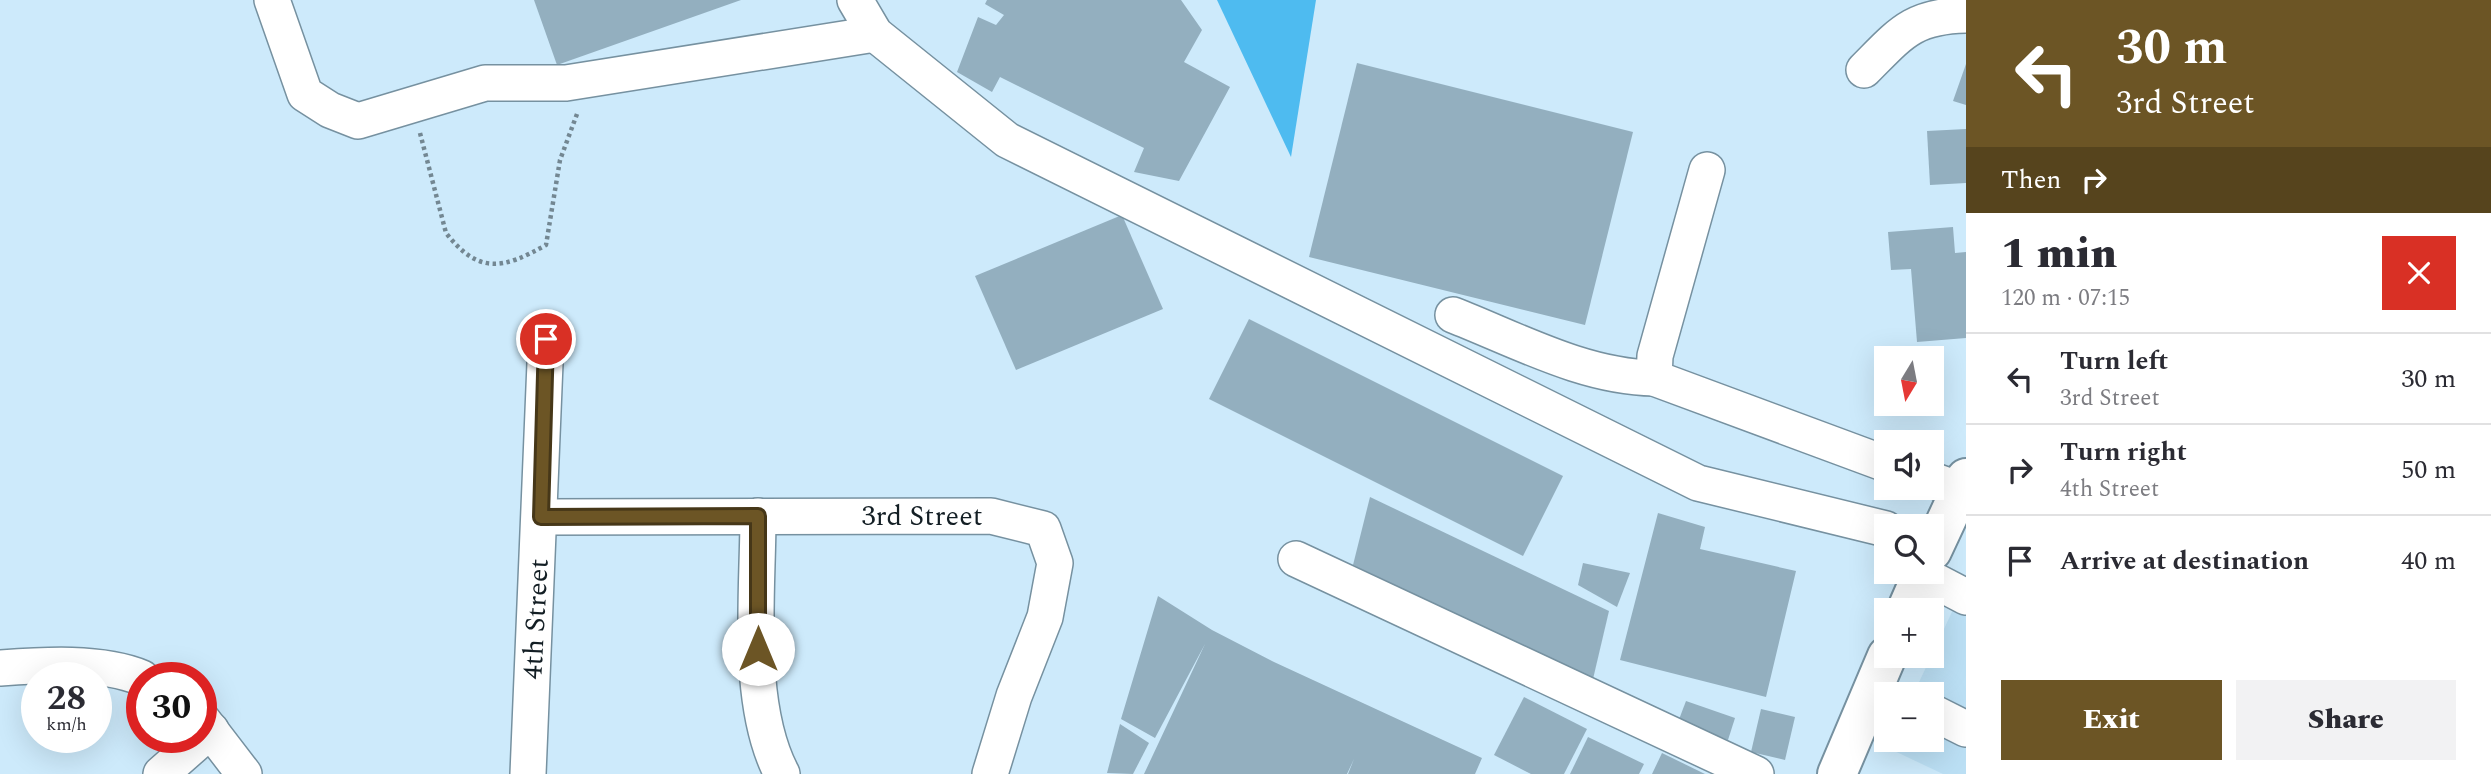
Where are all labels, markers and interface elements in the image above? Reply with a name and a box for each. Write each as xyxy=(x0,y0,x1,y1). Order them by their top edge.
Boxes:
text: 30 m xyxy=(2116,11,2227,86)
icon: left xyxy=(2001,28,2092,119)
text: 3rd Street xyxy=(2116,79,2255,128)
text: Then xyxy=(2001,160,2061,200)
icon: right xyxy=(2075,161,2113,199)
text: 1 min xyxy=(2001,223,2117,286)
button: close xyxy=(2382,236,2456,310)
text: 120 m · 07:15 xyxy=(2001,281,2130,316)
pin xyxy=(516,309,576,369)
icon: arrive xyxy=(527,320,565,358)
text: Turn left xyxy=(2060,341,2168,381)
north arrow xyxy=(1874,346,1944,416)
map controls xyxy=(1874,346,1944,752)
text: 30 m xyxy=(2401,359,2456,399)
icon: left xyxy=(2001,360,2039,398)
text: 3rd Street xyxy=(2060,381,2160,416)
button: sound xyxy=(1874,430,1944,500)
text: Turn right xyxy=(2060,432,2187,472)
text: 50 m xyxy=(2401,450,2456,490)
icon: right xyxy=(2001,451,2039,489)
text: 4th Street xyxy=(2060,472,2159,507)
street label: 3rd Street xyxy=(861,495,983,538)
button: search xyxy=(1874,514,1944,584)
text: Arrive at destination xyxy=(2060,541,2309,581)
text: 40 m xyxy=(2401,541,2456,581)
icon: arrive xyxy=(2001,542,2039,580)
street label: 4th Street xyxy=(511,558,561,680)
button: + xyxy=(1874,598,1944,668)
position arrow xyxy=(721,612,795,686)
speed limit sign: 30 xyxy=(126,662,217,753)
text: 28 xyxy=(47,672,86,725)
button: Exit xyxy=(2001,680,2222,760)
button: Share xyxy=(2236,680,2456,760)
button: − xyxy=(1874,682,1944,752)
text: km/h xyxy=(46,711,87,738)

